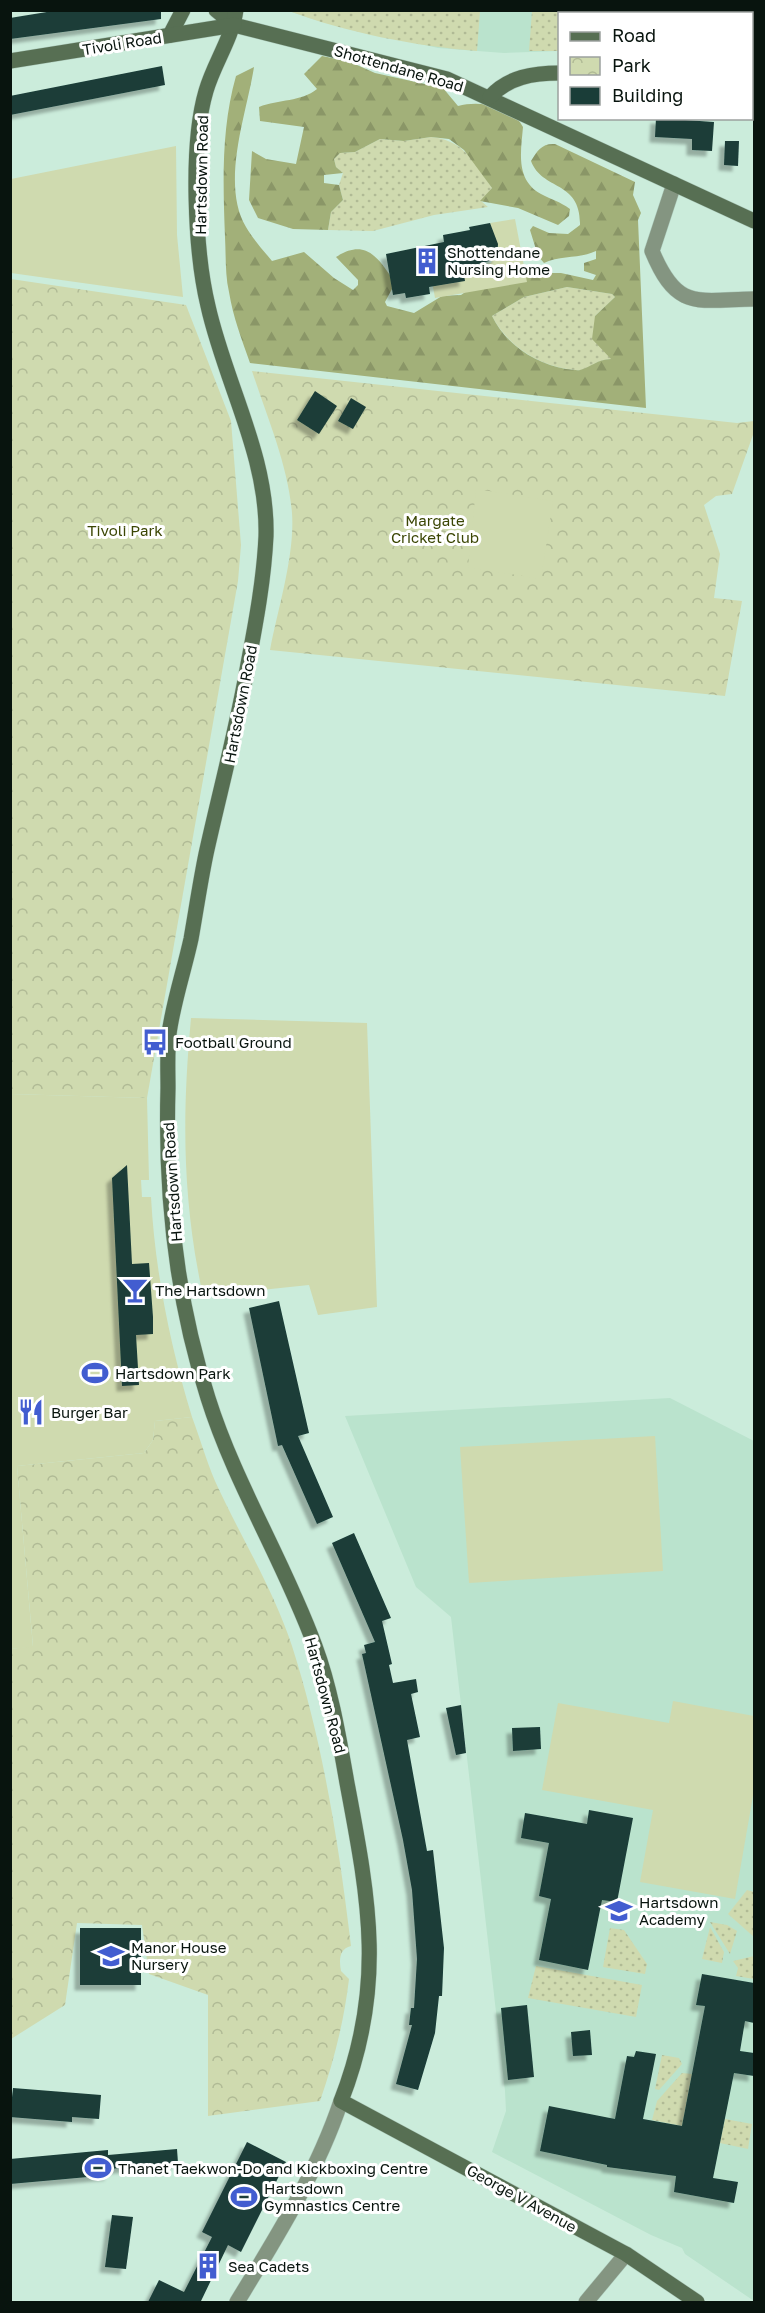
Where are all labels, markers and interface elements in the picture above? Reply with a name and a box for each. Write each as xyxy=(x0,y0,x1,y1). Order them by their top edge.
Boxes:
legend xyxy=(558,12,753,120)
text: Road xyxy=(612,24,656,46)
street label: Tivoli Road xyxy=(81,28,163,58)
street label: Shottendane Road xyxy=(332,41,466,95)
text: Park xyxy=(612,54,651,76)
text: Building xyxy=(612,84,683,106)
street label: Hartsdown Road xyxy=(191,115,211,235)
place label: Shottendane Nursing Home xyxy=(447,243,550,278)
building icon: Shottendane Nursing Home xyxy=(412,246,442,276)
park label: Margate Cricket Club xyxy=(391,511,479,546)
park label: Tivoli Park xyxy=(87,521,163,539)
street label: Hartsdown Road xyxy=(220,643,260,765)
bus stop icon: Football Ground xyxy=(140,1027,170,1057)
place label: Football Ground xyxy=(175,1033,292,1051)
street label: Hartsdown Road xyxy=(159,1122,185,1242)
bar icon: The Hartsdown xyxy=(120,1275,150,1305)
place label: The Hartsdown xyxy=(155,1281,265,1299)
sports icon: Hartsdown Park xyxy=(80,1358,110,1388)
place label: Hartsdown Park xyxy=(115,1364,231,1382)
restaurant icon: Burger Bar xyxy=(16,1397,46,1427)
place label: Burger Bar xyxy=(51,1403,128,1421)
street label: Hartsdown Road xyxy=(302,1635,350,1755)
place label: Hartsdown Academy xyxy=(639,1893,718,1928)
school or university icon: Hartsdown Academy xyxy=(604,1896,634,1926)
place label: Manor House Nursery xyxy=(131,1938,227,1973)
school or university icon: Manor House Nursery xyxy=(96,1941,126,1971)
sports icon: Thanet Taekwon-Do and Kickboxing Centre xyxy=(83,2153,113,2183)
place label: Thanet Taekwon-Do and Kickboxing Centre xyxy=(118,2159,428,2177)
street label: George V Avenue xyxy=(464,2160,580,2236)
place label: Hartsdown Gymnastics Centre xyxy=(264,2179,400,2214)
sports icon: Hartsdown Gymnastics Centre xyxy=(229,2182,259,2212)
building icon: Sea Cadets xyxy=(193,2251,223,2281)
place label: Sea Cadets xyxy=(228,2257,309,2275)

